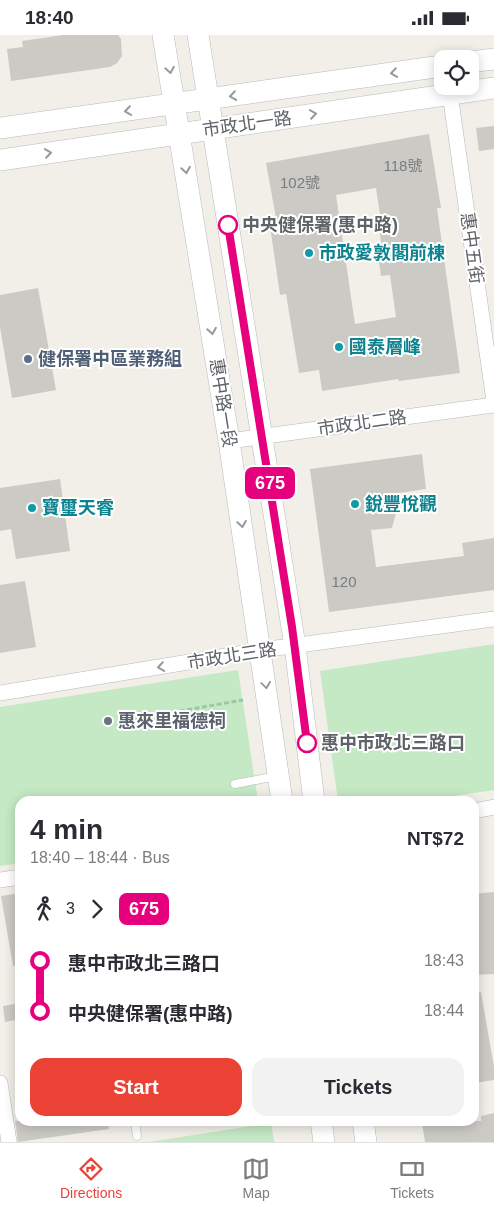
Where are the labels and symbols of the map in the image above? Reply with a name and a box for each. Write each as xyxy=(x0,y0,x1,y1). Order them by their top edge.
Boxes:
one-way arrow xyxy=(164,65,174,74)
one-way arrow xyxy=(390,68,399,78)
one-way arrow xyxy=(229,91,238,101)
one-way arrow xyxy=(123,105,131,116)
street label: 市政北一路 xyxy=(201,108,293,140)
one-way arrow xyxy=(309,109,317,120)
one-way arrow xyxy=(44,148,53,158)
house number: 118號 xyxy=(384,157,422,174)
one-way arrow xyxy=(181,166,191,174)
house number: 102號 xyxy=(280,174,320,191)
street label: 惠中五街 xyxy=(457,211,487,285)
marker: 中央健保署(惠中路) xyxy=(218,215,238,235)
place label: 中央健保署(惠中路) xyxy=(242,215,398,235)
place label: 市政愛敦閣前棟 xyxy=(319,242,445,263)
marker: 市政愛敦閣前棟 xyxy=(303,247,315,259)
one-way arrow xyxy=(206,326,216,335)
place label: 國泰層峰 xyxy=(349,337,421,357)
marker: 國泰層峰 xyxy=(333,341,345,353)
place label: 健保署中區業務組 xyxy=(38,348,182,369)
marker: 健保署中區業務組 xyxy=(22,353,34,365)
street label: 惠中路一段 xyxy=(206,357,240,449)
street label: 市政北二路 xyxy=(316,407,408,439)
line badge: 675 xyxy=(241,467,299,499)
place label: 銳豐悅觀 xyxy=(365,494,437,514)
place label: 寶璽天睿 xyxy=(42,497,114,518)
marker: 銳豐悅觀 xyxy=(349,498,361,510)
marker: 寶璽天睿 xyxy=(26,502,38,514)
one-way arrow xyxy=(236,519,246,528)
house number: 120 xyxy=(331,573,357,590)
street label: 市政北三路 xyxy=(186,639,278,673)
one-way arrow xyxy=(156,661,165,671)
one-way arrow xyxy=(260,681,271,689)
place label: 惠來里福德祠 xyxy=(118,711,226,731)
marker: 惠來里福德祠 xyxy=(102,715,114,727)
place label: 惠中市政北三路口 xyxy=(321,732,465,753)
marker: 惠中市政北三路口 xyxy=(297,733,317,753)

